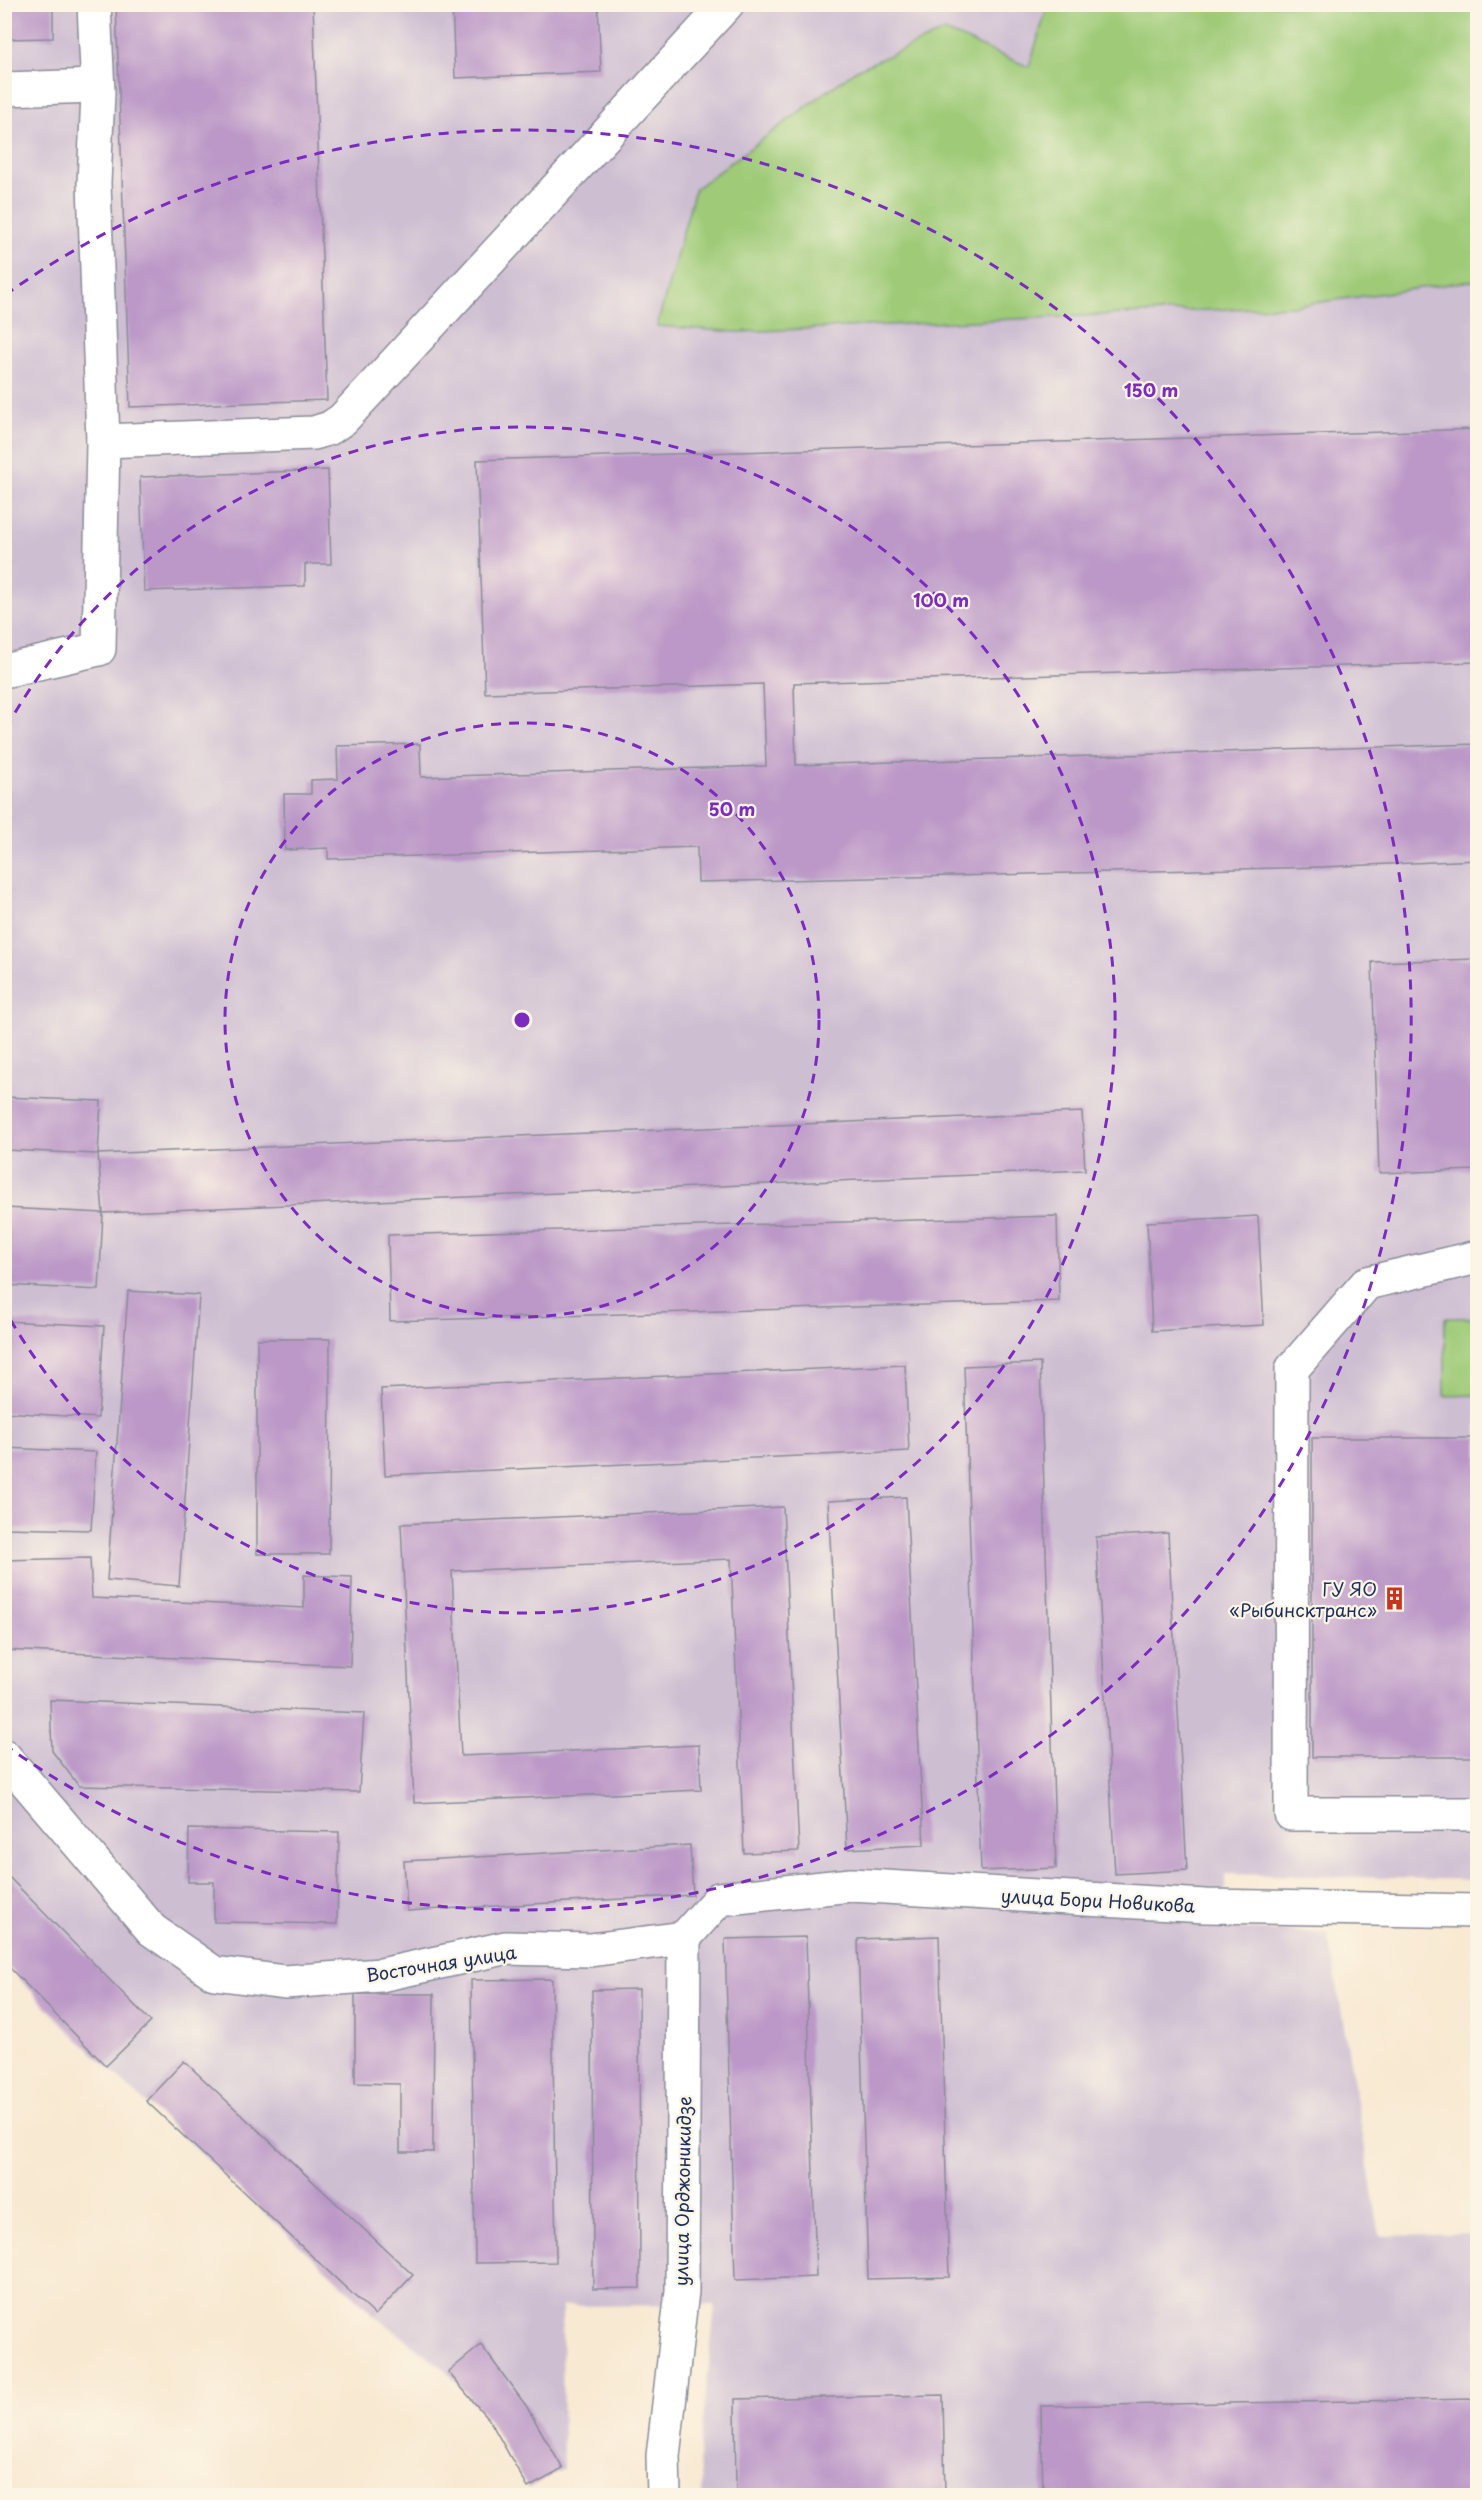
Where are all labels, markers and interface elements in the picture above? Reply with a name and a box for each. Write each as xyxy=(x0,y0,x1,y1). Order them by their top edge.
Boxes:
text: 150 m xyxy=(1124,376,1178,403)
text: 100 m xyxy=(913,586,969,613)
text: 50 m xyxy=(709,795,755,822)
centre of rings xyxy=(512,1010,532,1030)
place label: ГУ ЯО «Рыбинсктранс» xyxy=(1229,1575,1377,1623)
building icon: ГУ ЯО «Рыбинсктранс» xyxy=(1382,1585,1408,1611)
street label: улица Бори Новикова xyxy=(1000,1881,1197,1919)
street label: Восточная улица xyxy=(364,1938,519,1988)
street label: улица Орджоникидзе xyxy=(667,2096,697,2286)

